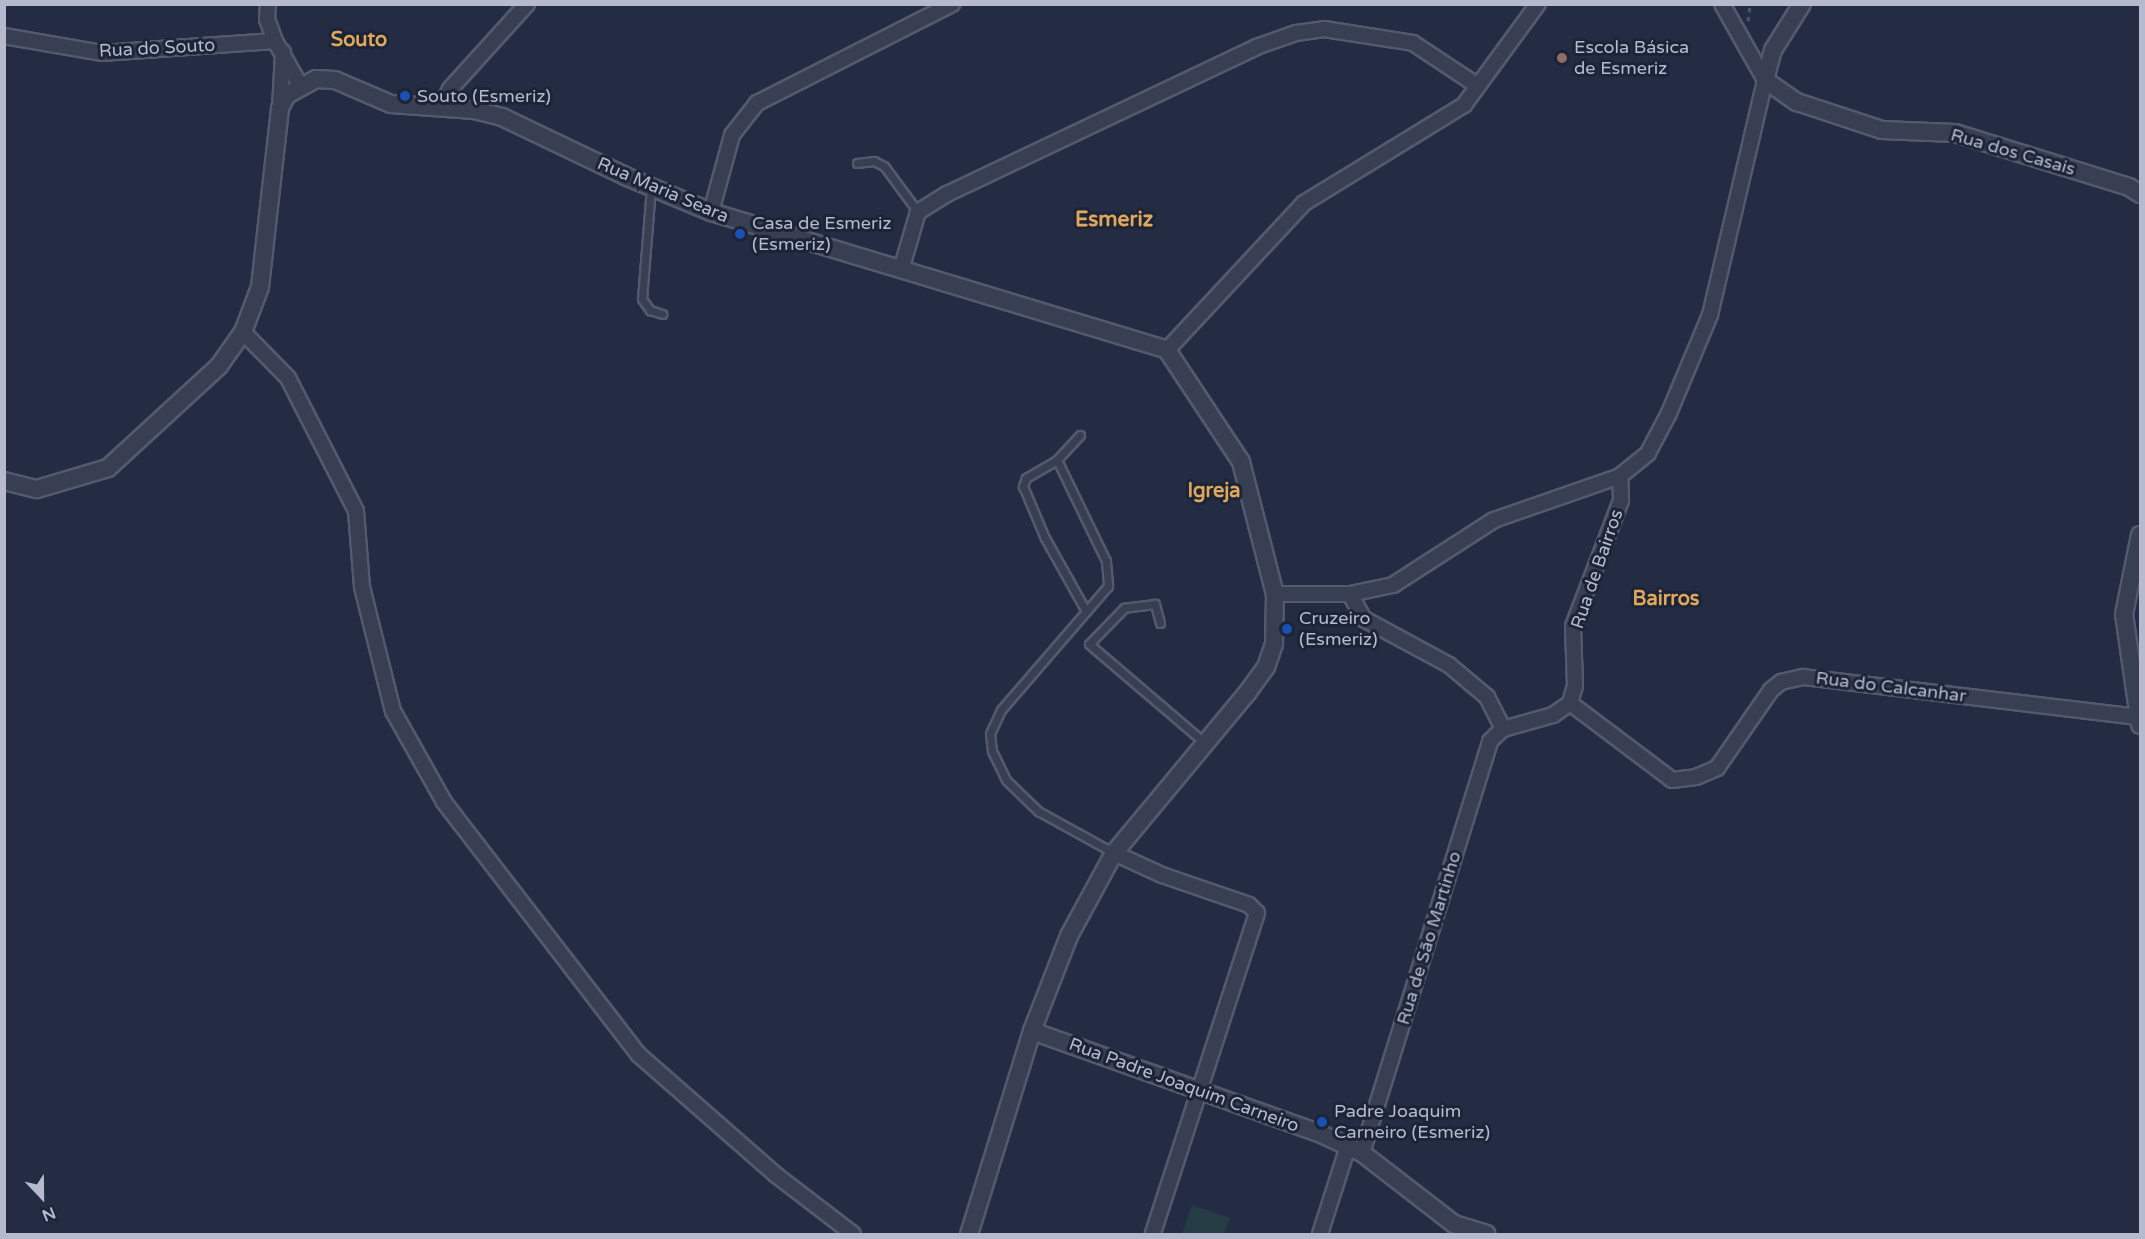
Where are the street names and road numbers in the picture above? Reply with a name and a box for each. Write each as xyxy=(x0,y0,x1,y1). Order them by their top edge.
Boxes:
street label: Rua do Souto xyxy=(98,34,216,62)
street label: Rua dos Casais xyxy=(1948,124,2078,180)
street label: Rua Maria Seara xyxy=(594,153,732,227)
street label: Rua de Bairros xyxy=(1566,506,1628,632)
street label: Rua do Calcanhar xyxy=(1815,667,1967,707)
street label: Rua de São Martinho xyxy=(1392,849,1466,1027)
street label: Rua Padre Joaquim Carneiro xyxy=(1066,1033,1302,1137)

